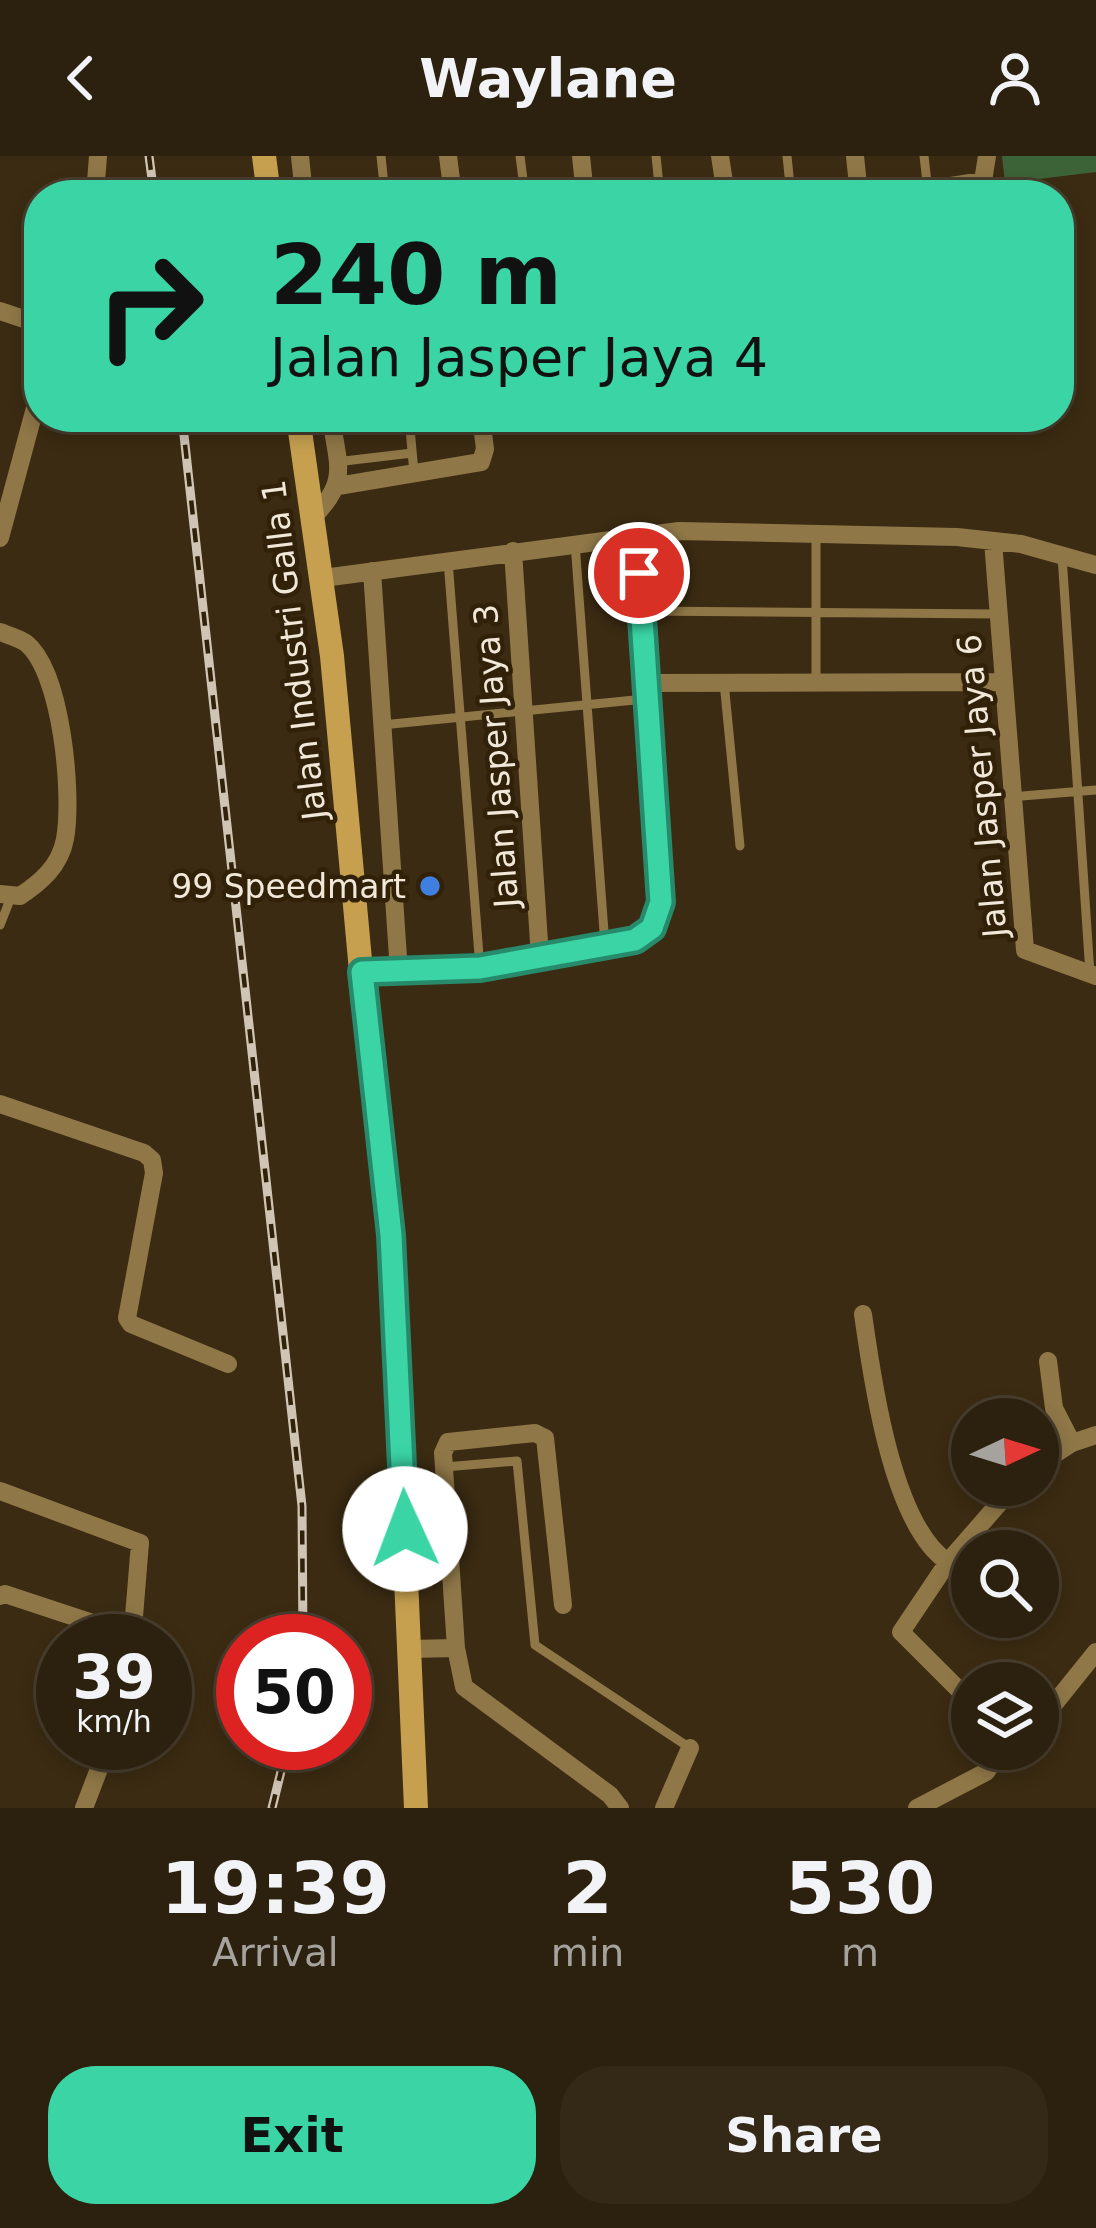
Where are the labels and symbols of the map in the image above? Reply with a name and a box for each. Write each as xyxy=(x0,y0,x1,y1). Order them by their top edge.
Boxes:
street label: Jalan Industri Galla 1 xyxy=(254,478,334,824)
pin xyxy=(588,522,690,624)
street label: Jalan Jasper Jaya 3 xyxy=(466,603,526,911)
street label: Jalan Jasper Jaya 6 xyxy=(949,633,1015,941)
place label: 99 Speedmart xyxy=(171,867,406,906)
marker: 99 Speedmart xyxy=(417,873,443,899)
north arrow xyxy=(951,1398,1059,1506)
position arrow xyxy=(342,1466,468,1592)
speed limit sign: 50 xyxy=(216,1614,372,1770)

